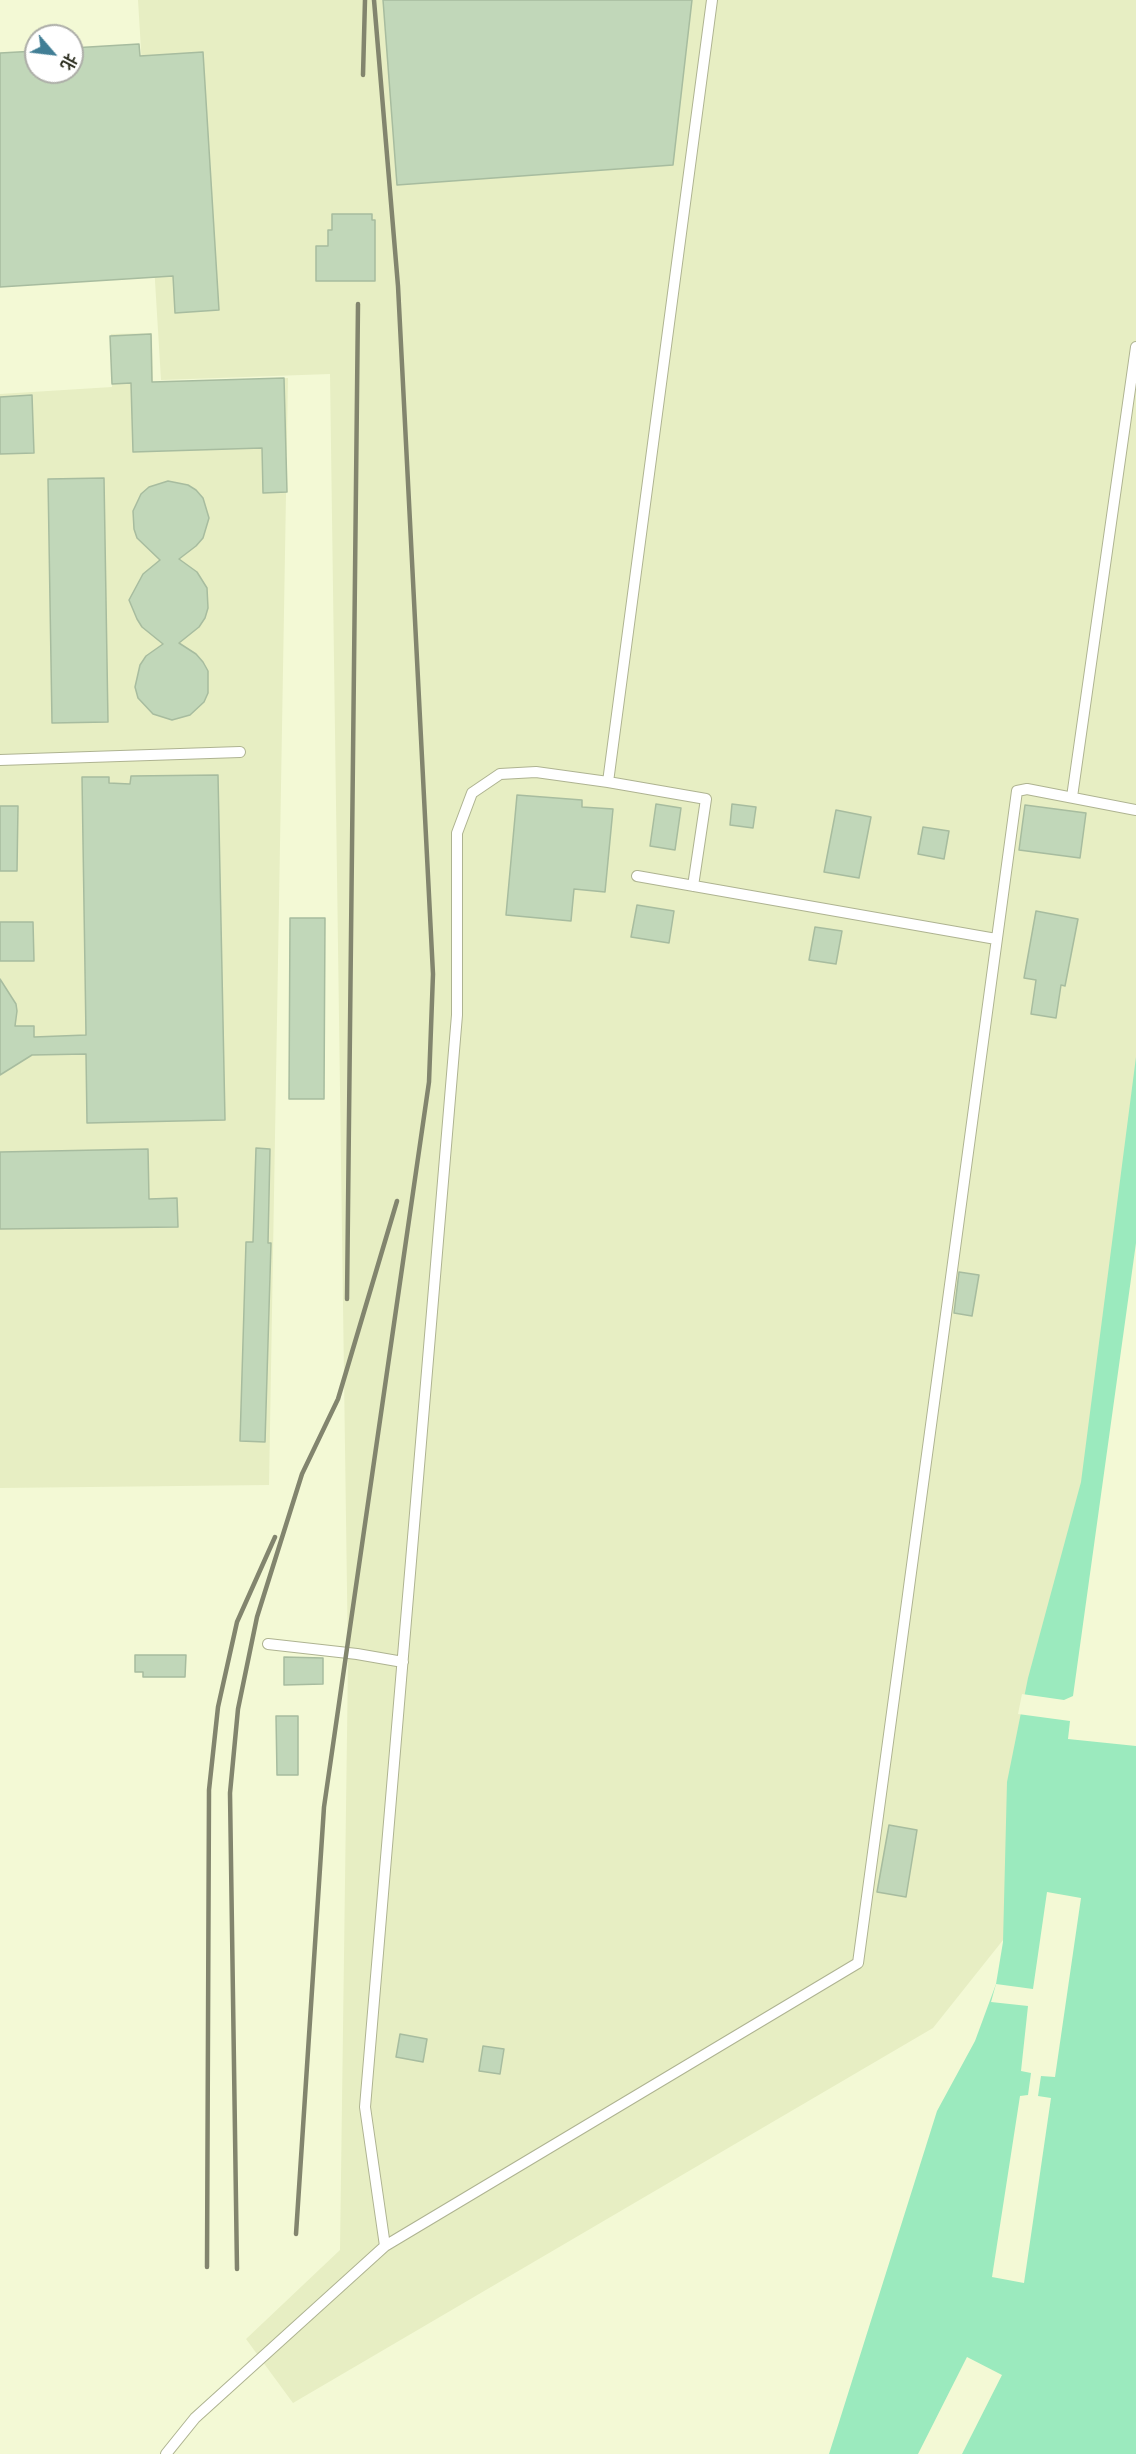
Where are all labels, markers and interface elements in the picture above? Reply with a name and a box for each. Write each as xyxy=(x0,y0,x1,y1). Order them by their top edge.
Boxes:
north arrow xyxy=(24,24,84,84)
text: 北 xyxy=(56,50,81,73)

